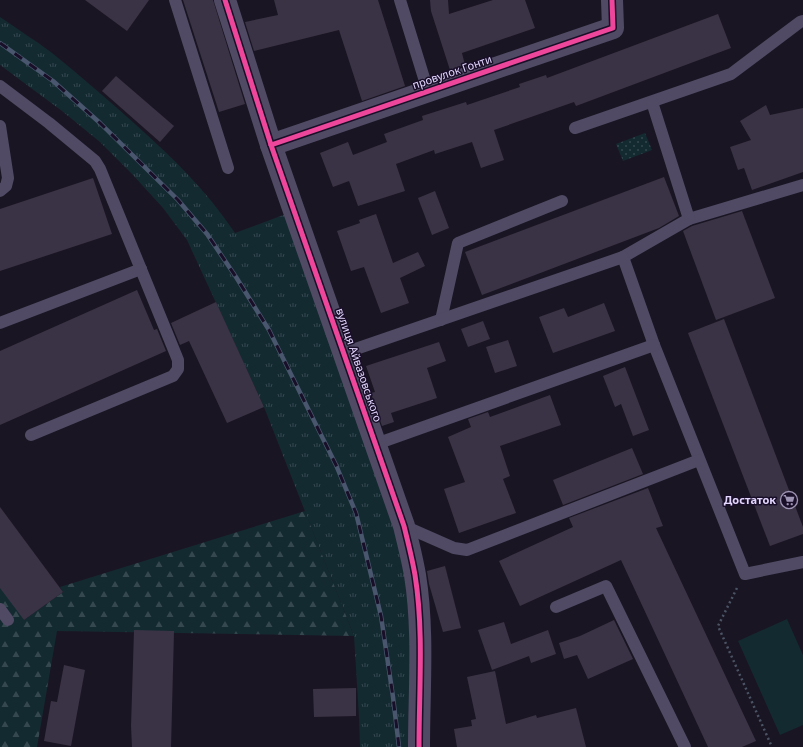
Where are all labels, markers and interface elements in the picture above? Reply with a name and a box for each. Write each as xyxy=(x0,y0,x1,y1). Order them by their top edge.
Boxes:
street label: провулок Гонти xyxy=(410,51,494,92)
street label: вулиця Айвазовського xyxy=(333,306,386,424)
supermarket icon: Достаток xyxy=(779,490,799,510)
place label: Достаток xyxy=(724,492,776,507)

